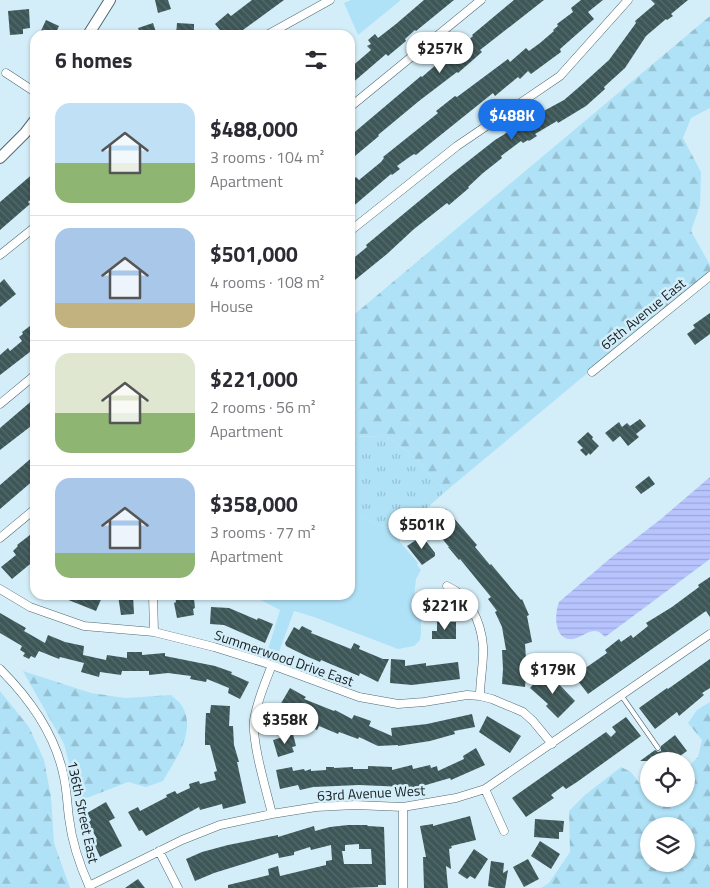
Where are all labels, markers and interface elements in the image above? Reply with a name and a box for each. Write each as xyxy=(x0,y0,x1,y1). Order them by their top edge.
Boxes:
pin: $257K xyxy=(405,32,475,74)
text: $257K xyxy=(417,36,463,60)
text: 6 homes xyxy=(55,44,132,76)
icon: filters xyxy=(302,46,330,74)
pin: $488K xyxy=(477,98,547,141)
text: $488K xyxy=(489,103,535,127)
text: $488,000 xyxy=(210,113,298,145)
icon: home xyxy=(95,123,155,183)
text: 3 rooms · 104 m² xyxy=(210,145,324,169)
text: Apartment xyxy=(210,169,283,193)
text: $501,000 xyxy=(210,238,298,270)
icon: home xyxy=(95,248,155,308)
text: 4 rooms · 108 m² xyxy=(210,270,324,294)
street label: 65th Avenue East xyxy=(596,273,690,355)
text: House xyxy=(210,294,253,318)
text: $221,000 xyxy=(210,363,298,395)
icon: home xyxy=(95,373,155,433)
text: 2 rooms · 56 m² xyxy=(210,395,315,419)
text: Apartment xyxy=(210,419,283,443)
text: $358,000 xyxy=(210,488,298,520)
icon: home xyxy=(95,498,155,558)
pin: $501K xyxy=(387,508,457,550)
text: $501K xyxy=(399,512,445,536)
text: 3 rooms · 77 m² xyxy=(210,520,315,544)
text: Apartment xyxy=(210,544,283,568)
pin: $221K xyxy=(410,588,480,631)
text: $221K xyxy=(422,593,468,617)
street label: Summerwood Drive East xyxy=(212,624,357,691)
pin: $179K xyxy=(518,652,588,695)
text: $179K xyxy=(530,657,576,681)
pin: $358K xyxy=(250,702,320,745)
text: $358K xyxy=(262,707,308,731)
map controls xyxy=(640,752,695,872)
button: locate xyxy=(640,752,695,807)
street label: 136th Street East xyxy=(62,759,105,865)
street label: 63rd Avenue West xyxy=(316,779,426,806)
button: layers xyxy=(640,817,695,872)

